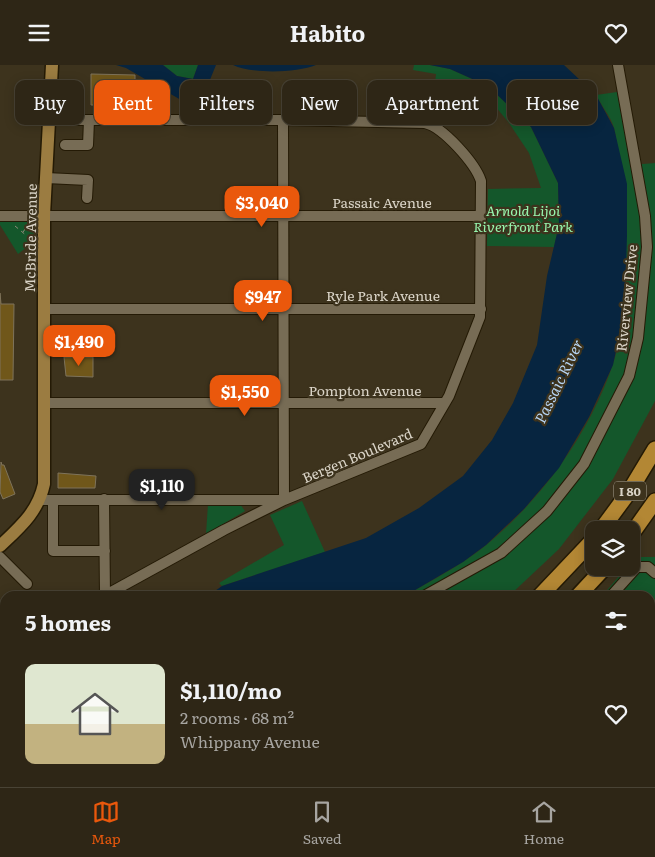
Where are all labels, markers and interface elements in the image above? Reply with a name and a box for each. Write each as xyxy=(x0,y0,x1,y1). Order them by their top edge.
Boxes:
text: Habito xyxy=(290,16,365,49)
icon: menu xyxy=(25,19,53,47)
icon: heart xyxy=(602,19,630,47)
chip: Buy xyxy=(15,80,84,125)
chip: Rent xyxy=(94,80,170,125)
chip: Filters xyxy=(180,80,272,125)
chip: New xyxy=(282,80,357,125)
chip: Apartment xyxy=(367,80,497,125)
chip: House xyxy=(507,80,597,125)
street label: McBride Avenue xyxy=(19,183,41,293)
pin: $3,040 xyxy=(221,185,303,228)
text: $3,040 xyxy=(235,190,289,214)
street label: Passaic Avenue xyxy=(332,192,432,212)
park label: Arnold Lijoi Riverfront Park xyxy=(473,200,573,236)
street label: Riverview Drive xyxy=(610,243,642,353)
pin: $947 xyxy=(233,279,293,322)
text: $947 xyxy=(245,284,281,308)
street label: Ryle Park Avenue xyxy=(326,285,440,305)
pin: $1,490 xyxy=(38,325,120,367)
text: $1,490 xyxy=(54,329,104,353)
water label: Passaic River xyxy=(528,335,588,427)
pin: $1,550 xyxy=(204,375,286,417)
text: $1,550 xyxy=(221,379,269,403)
street label: Pompton Avenue xyxy=(308,380,422,400)
street label: Bergen Boulevard xyxy=(299,423,416,487)
pin: $1,110 xyxy=(121,469,203,511)
text: $1,110 xyxy=(140,473,184,497)
road number: I 80 xyxy=(614,481,646,501)
map controls xyxy=(585,521,640,576)
button: layers xyxy=(585,521,640,576)
text: 5 homes xyxy=(25,606,111,637)
icon: filters xyxy=(602,607,630,635)
text: $1,110/mo xyxy=(180,674,282,705)
icon: home xyxy=(65,684,125,744)
icon: heart xyxy=(602,700,630,728)
text: 2 rooms · 68 m² xyxy=(180,705,294,729)
text: Whippany Avenue xyxy=(180,729,320,753)
tab: Map xyxy=(91,798,121,848)
tab: Saved xyxy=(303,798,342,848)
tab: Home xyxy=(524,798,564,848)

